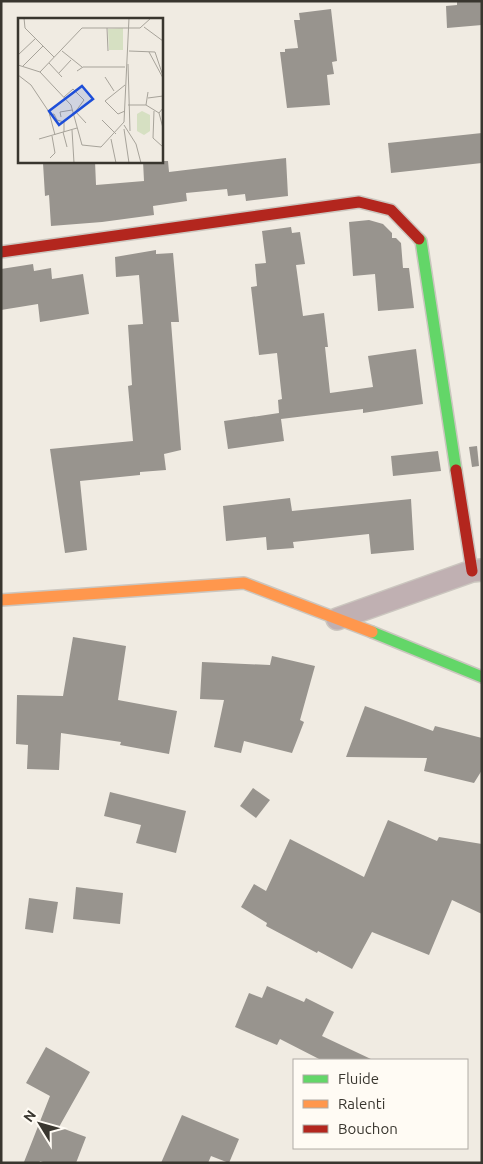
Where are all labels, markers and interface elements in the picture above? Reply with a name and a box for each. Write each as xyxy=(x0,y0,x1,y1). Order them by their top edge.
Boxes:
inset map xyxy=(18,18,162,162)
legend xyxy=(293,1059,468,1149)
text: Fluide xyxy=(338,1070,379,1087)
text: Ralenti xyxy=(338,1095,385,1112)
north arrow xyxy=(15,1099,65,1149)
text: N xyxy=(20,1107,39,1125)
text: Bouchon xyxy=(338,1120,398,1137)

